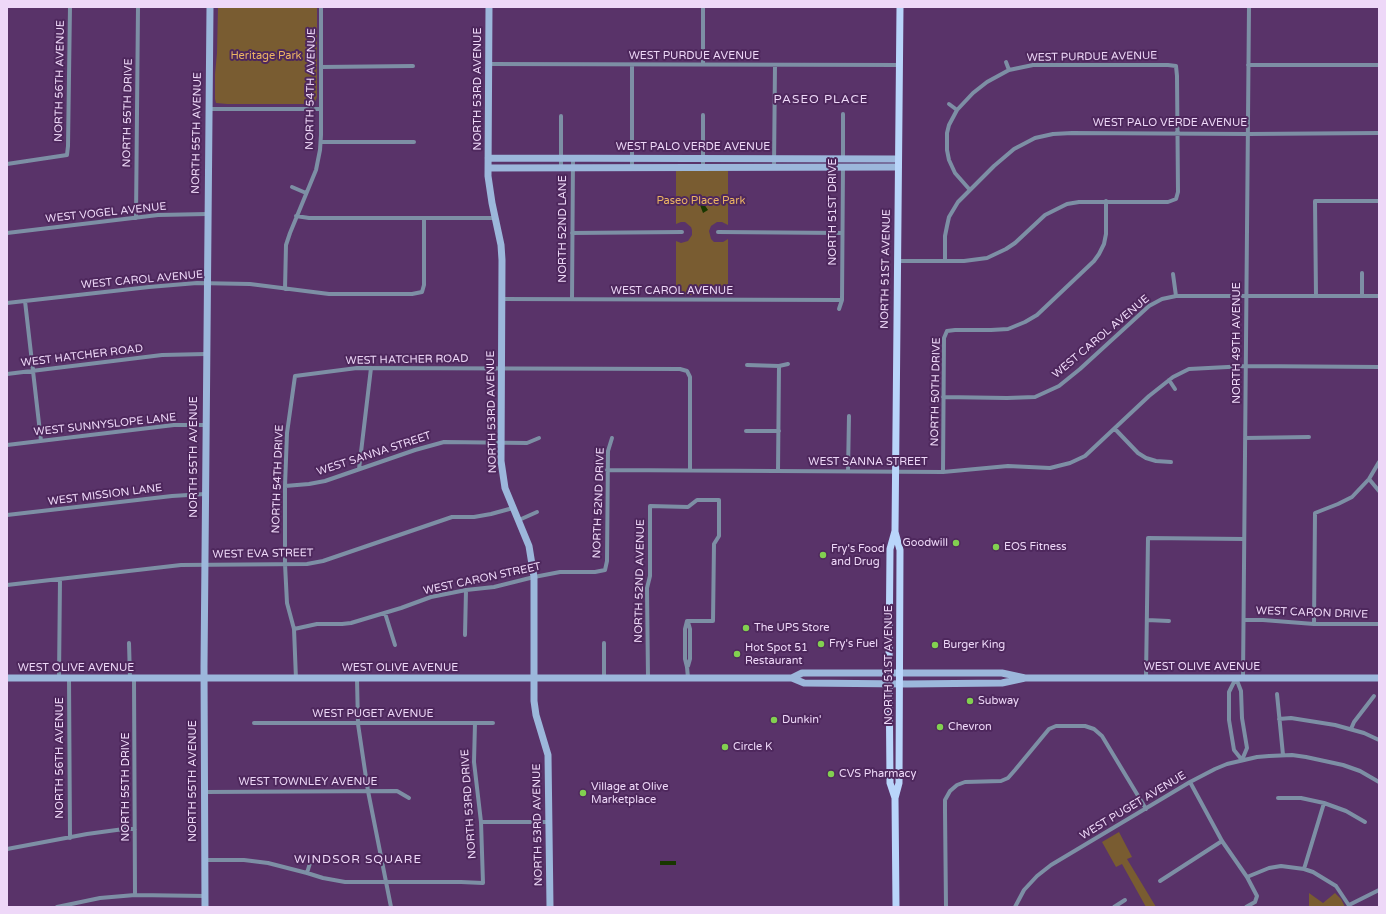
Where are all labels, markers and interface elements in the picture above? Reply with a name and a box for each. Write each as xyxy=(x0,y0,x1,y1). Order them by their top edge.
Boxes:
street label: NORTH 56TH AVENUE xyxy=(52,20,68,142)
street label: NORTH 54TH AVENUE xyxy=(303,28,319,150)
street label: NORTH 53RD AVENUE xyxy=(471,28,485,150)
park label: Heritage Park xyxy=(230,49,302,63)
street label: WEST PURDUE AVENUE xyxy=(629,49,759,63)
street label: WEST PURDUE AVENUE xyxy=(1027,49,1157,65)
street label: NORTH 55TH DRIVE xyxy=(120,58,136,168)
street label: NORTH 55TH AVENUE xyxy=(189,72,205,194)
district label: PASEO PLACE xyxy=(774,93,868,107)
street label: WEST PALO VERDE AVENUE xyxy=(1093,116,1247,130)
street label: WEST PALO VERDE AVENUE xyxy=(616,140,770,154)
street label: NORTH 51ST DRIVE xyxy=(826,158,840,266)
street label: NORTH 52ND LANE xyxy=(556,175,570,283)
park label: Paseo Place Park xyxy=(657,194,745,208)
street label: WEST VOGEL AVENUE xyxy=(45,200,167,226)
street label: NORTH 51ST AVENUE xyxy=(878,209,894,329)
street label: WEST CAROL AVENUE xyxy=(80,268,204,292)
street label: NORTH 49TH AVENUE xyxy=(1230,282,1244,404)
street label: WEST CAROL AVENUE xyxy=(611,284,733,298)
street label: WEST CAROL AVENUE xyxy=(1050,293,1152,381)
street label: NORTH 50TH DRIVE xyxy=(928,337,944,447)
street label: WEST HATCHER ROAD xyxy=(20,342,144,370)
street label: NORTH 53RD AVENUE xyxy=(484,350,500,474)
street label: WEST HATCHER ROAD xyxy=(345,352,469,368)
street label: NORTH 55TH AVENUE xyxy=(187,396,201,518)
street label: WEST SUNNYSLOPE LANE xyxy=(33,411,177,439)
street label: NORTH 54TH DRIVE xyxy=(270,424,286,534)
street label: WEST SANNA STREET xyxy=(315,429,433,479)
street label: NORTH 52ND DRIVE xyxy=(590,447,608,559)
street label: WEST SANNA STREET xyxy=(808,455,928,469)
street label: WEST MISSION LANE xyxy=(47,481,163,509)
street label: NORTH 52ND AVENUE xyxy=(632,519,648,643)
place label: Goodwill xyxy=(902,536,948,550)
marker: Goodwill xyxy=(951,538,961,548)
place label: EOS Fitness xyxy=(1004,540,1067,554)
place label: Fry's Food and Drug xyxy=(831,542,885,568)
marker: EOS Fitness xyxy=(991,542,1001,552)
street label: WEST EVA STREET xyxy=(212,547,314,561)
marker: Fry's Food and Drug xyxy=(818,550,828,560)
street label: WEST CARON STREET xyxy=(422,560,542,598)
street label: WEST CARON DRIVE xyxy=(1256,604,1368,622)
street label: NORTH 51ST AVENUE xyxy=(882,605,896,725)
place label: The UPS Store xyxy=(754,621,829,635)
marker: The UPS Store xyxy=(741,623,751,633)
place label: Fry's Fuel xyxy=(829,637,878,651)
place label: Burger King xyxy=(943,638,1005,652)
marker: Fry's Fuel xyxy=(816,639,826,649)
marker: Burger King xyxy=(930,640,940,650)
place label: Hot Spot 51 Restaurant xyxy=(745,641,808,667)
marker: Hot Spot 51 Restaurant xyxy=(732,649,742,659)
street label: WEST OLIVE AVENUE xyxy=(1144,660,1260,674)
street label: WEST OLIVE AVENUE xyxy=(18,661,134,675)
street label: WEST OLIVE AVENUE xyxy=(342,661,458,675)
place label: Subway xyxy=(978,694,1019,708)
marker: Subway xyxy=(965,696,975,706)
street label: NORTH 56TH AVENUE xyxy=(53,697,67,819)
street label: WEST PUGET AVENUE xyxy=(312,707,434,721)
place label: Dunkin' xyxy=(782,713,821,727)
marker: Dunkin' xyxy=(769,715,779,725)
street label: NORTH 55TH AVENUE xyxy=(186,720,200,842)
place label: Chevron xyxy=(948,720,992,734)
marker: Chevron xyxy=(935,722,945,732)
street label: NORTH 55TH DRIVE xyxy=(119,732,133,842)
place label: Circle K xyxy=(733,740,772,754)
marker: Circle K xyxy=(720,742,730,752)
street label: NORTH 53RD DRIVE xyxy=(459,749,479,859)
street label: NORTH 53RD AVENUE xyxy=(530,763,546,887)
place label: CVS Pharmacy xyxy=(839,767,916,781)
marker: CVS Pharmacy xyxy=(826,769,836,779)
street label: WEST PUGET AVENUE xyxy=(1078,769,1188,843)
street label: WEST TOWNLEY AVENUE xyxy=(238,775,378,789)
place label: Village at Olive Marketplace xyxy=(591,780,668,806)
marker: Village at Olive Marketplace xyxy=(578,788,588,798)
district label: WINDSOR SQUARE xyxy=(294,853,422,867)

